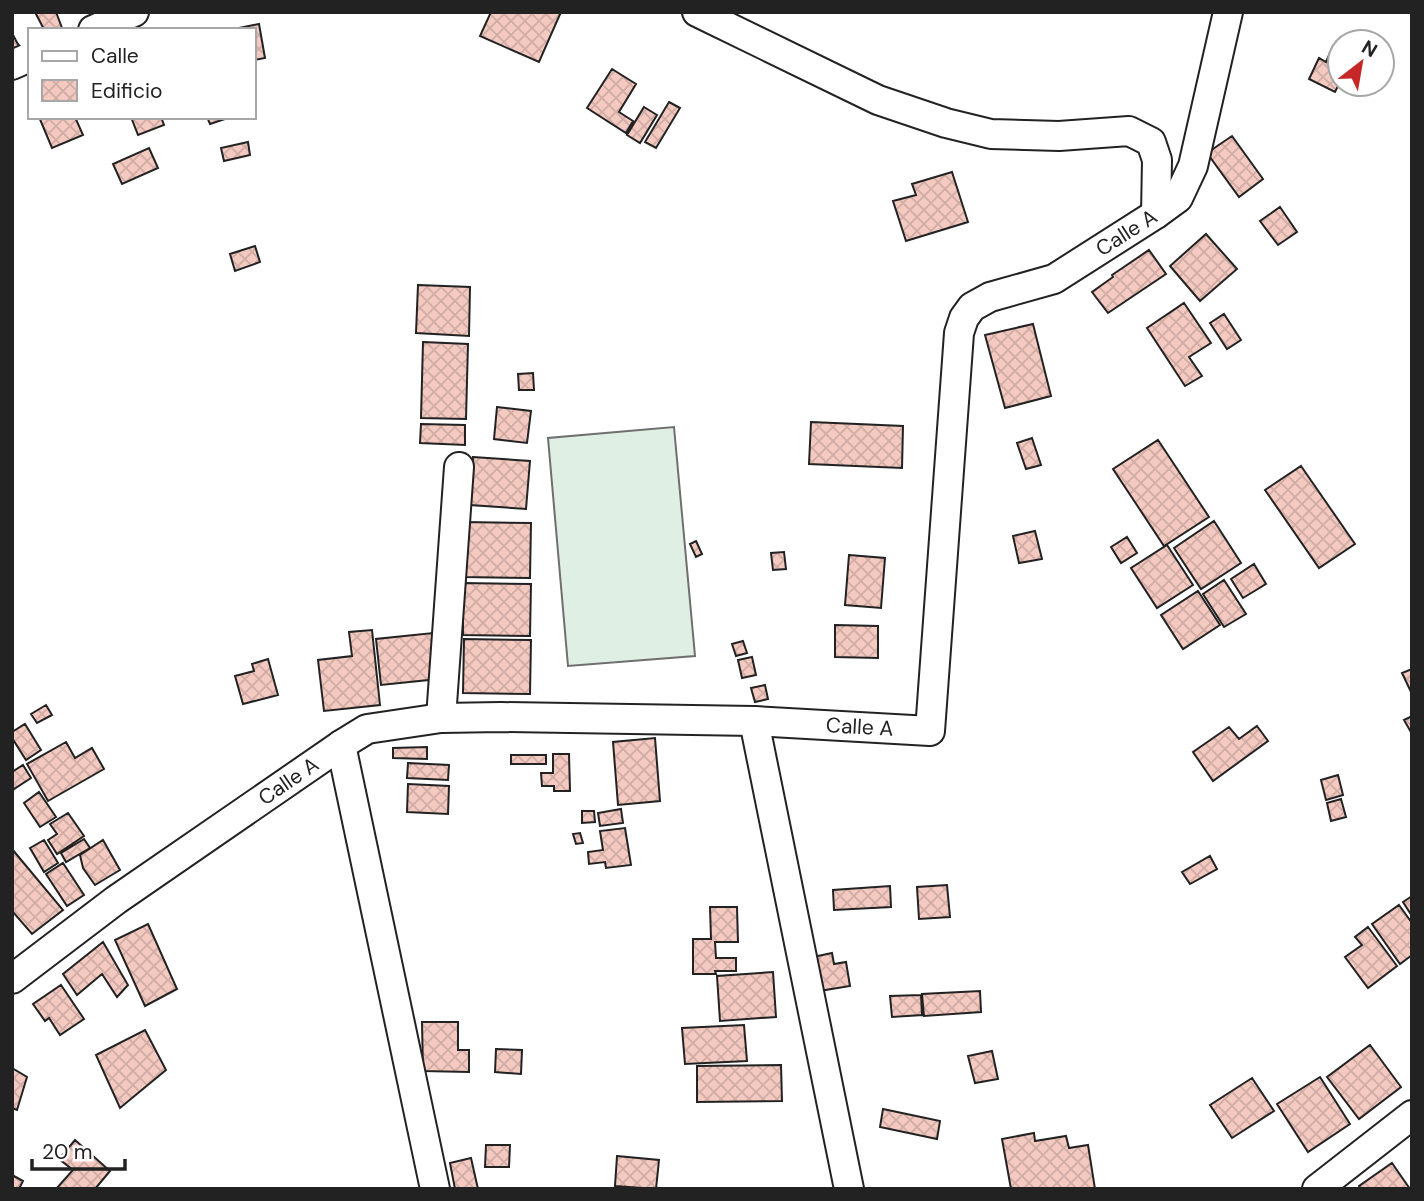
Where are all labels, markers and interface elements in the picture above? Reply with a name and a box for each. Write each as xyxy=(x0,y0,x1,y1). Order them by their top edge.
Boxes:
legend xyxy=(28,28,256,119)
north arrow xyxy=(1326,28,1396,98)
text: N xyxy=(1357,35,1382,63)
text: Calle xyxy=(91,42,139,70)
text: Edificio xyxy=(91,77,162,105)
street label: Calle A xyxy=(1091,203,1162,263)
street label: Calle A xyxy=(825,711,894,743)
street label: Calle A xyxy=(253,751,324,812)
scale bar xyxy=(32,1128,124,1172)
text: 20 m xyxy=(42,1138,93,1166)

